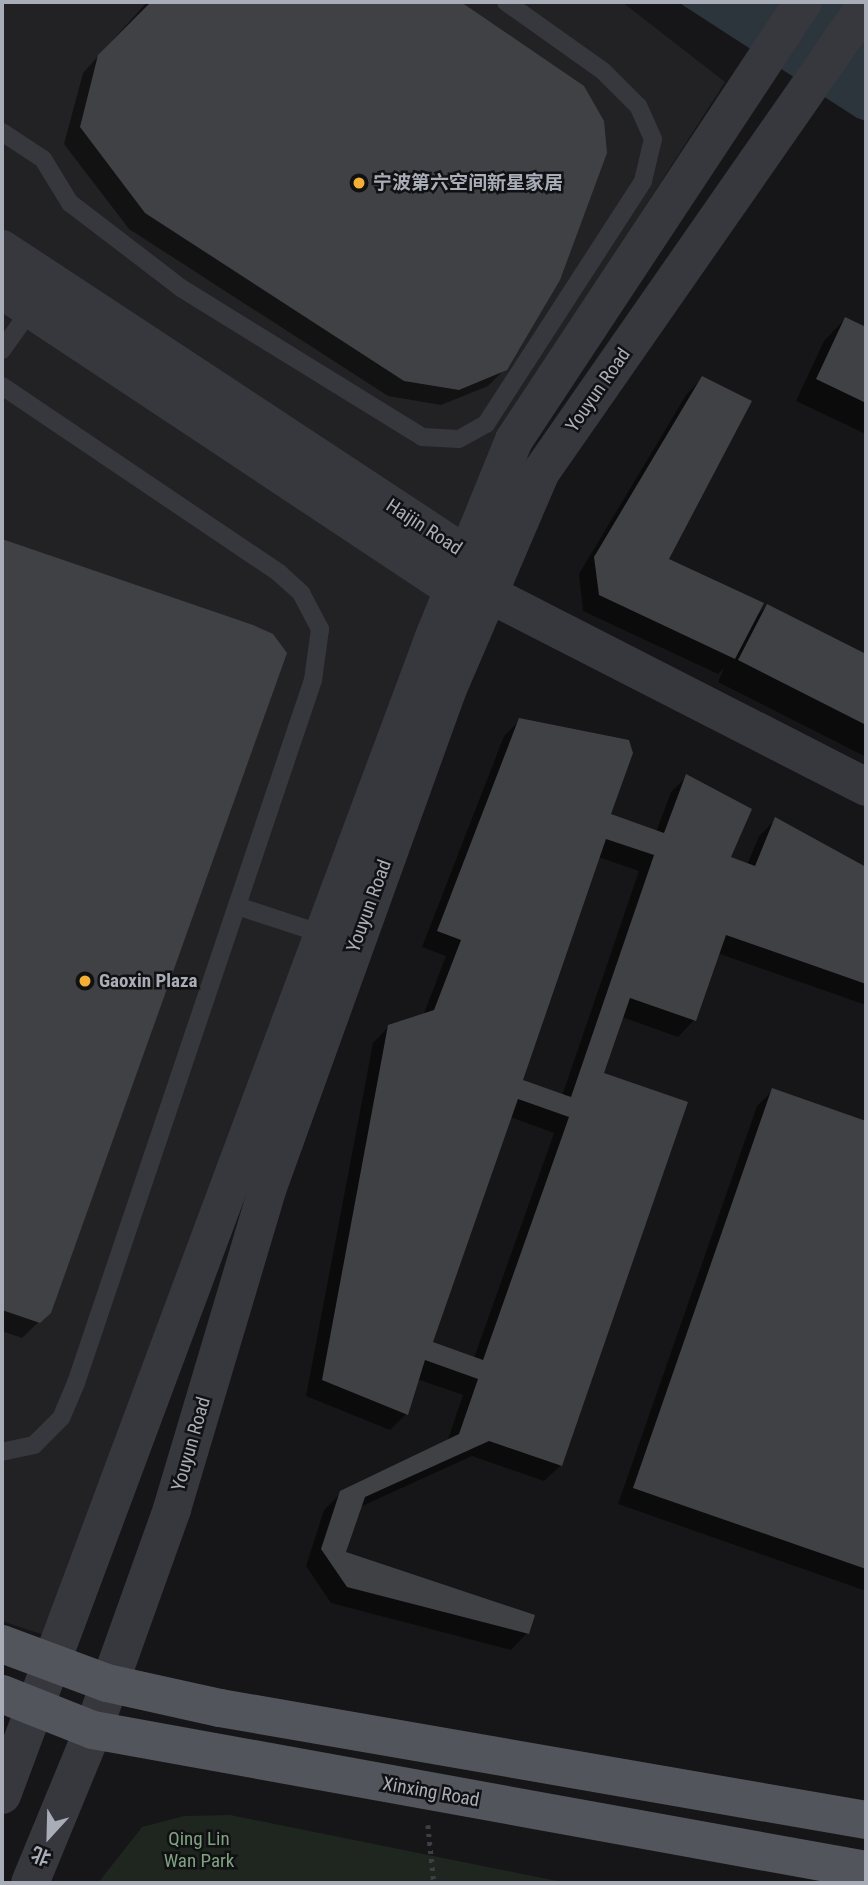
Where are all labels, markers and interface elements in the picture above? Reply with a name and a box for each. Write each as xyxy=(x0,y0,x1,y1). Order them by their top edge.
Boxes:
place label: 宁波第六空间新星家居 xyxy=(373,172,563,194)
marker: 宁波第六空间新星家居 xyxy=(351,175,367,191)
street label: Youyun Road xyxy=(561,344,635,436)
street label: Haijin Road xyxy=(382,494,466,560)
street label: Youyun Road xyxy=(342,857,396,955)
place label: Gaoxin Plaza xyxy=(99,970,198,992)
marker: Gaoxin Plaza xyxy=(77,973,93,989)
street label: Youyun Road xyxy=(167,1394,215,1494)
street label: Xinxing Road xyxy=(381,1772,481,1812)
north arrow xyxy=(14,1801,84,1871)
park label: Qing Lin Wan Park xyxy=(164,1828,234,1872)
text: 北 xyxy=(28,1842,54,1870)

